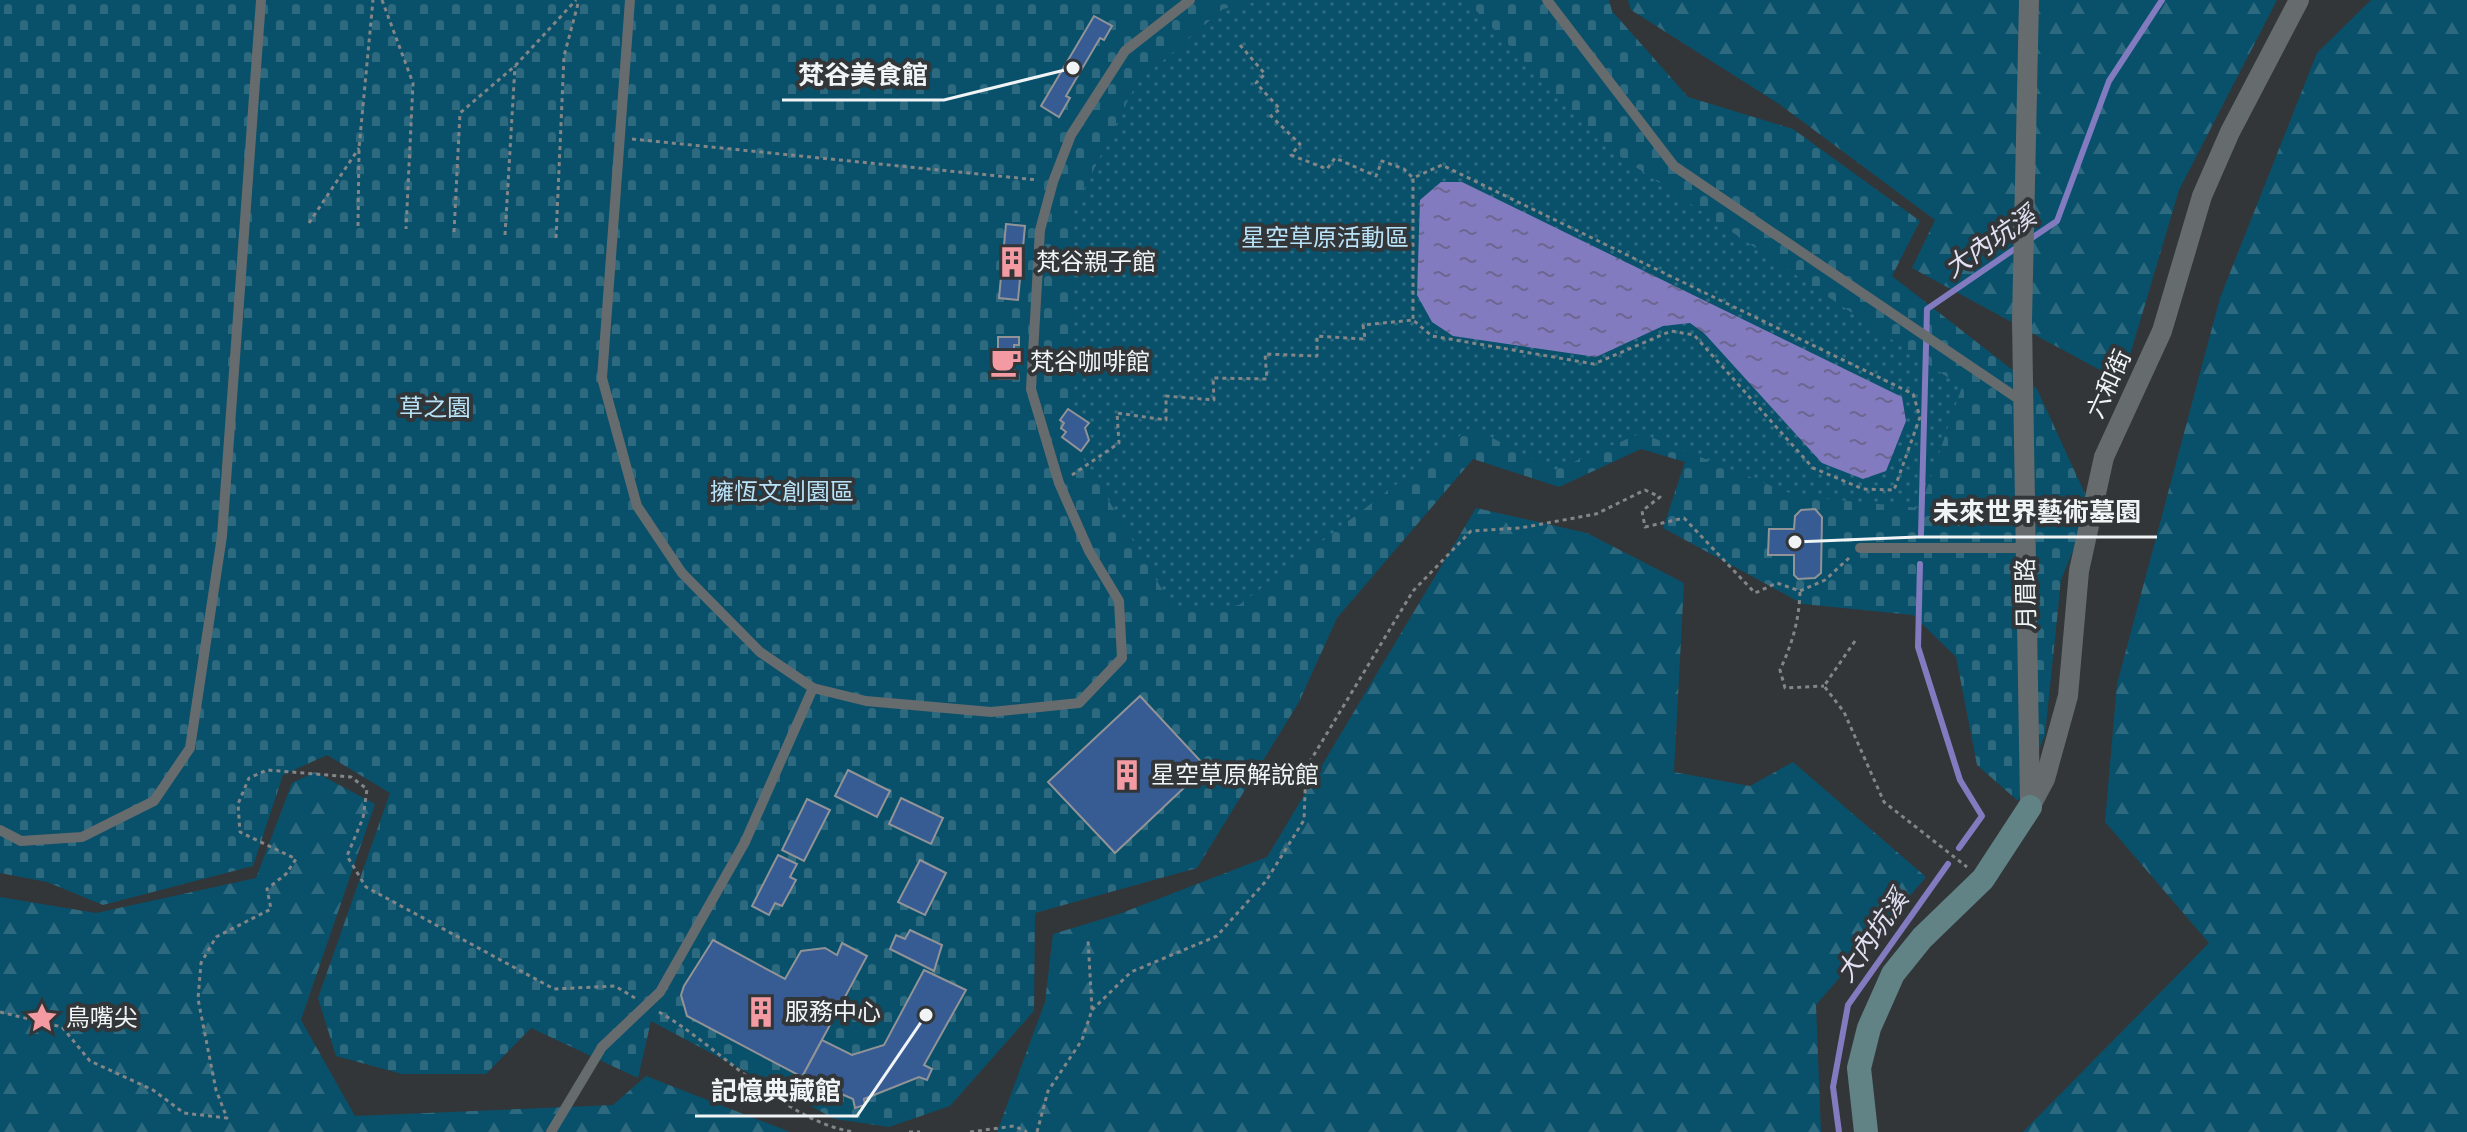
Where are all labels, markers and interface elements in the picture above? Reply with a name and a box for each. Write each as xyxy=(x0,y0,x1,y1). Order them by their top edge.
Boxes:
callout: 梵谷美食館 xyxy=(782,50,944,100)
text: 梵谷美食館 xyxy=(798,59,928,90)
water label: 大內坑溪 xyxy=(1938,197,2045,284)
park label: 星空草原活動區 xyxy=(1241,222,1409,251)
building icon: 梵谷親子館 xyxy=(995,245,1029,279)
place label: 梵谷親子館 xyxy=(1036,246,1156,275)
cafe icon: 梵谷咖啡館 xyxy=(989,345,1023,379)
street label: 六和街 xyxy=(2079,345,2136,422)
place label: 梵谷咖啡館 xyxy=(1030,346,1150,375)
park label: 草之園 xyxy=(399,392,471,421)
park label: 擁恆文創園區 xyxy=(710,476,854,505)
callout: 未來世界藝術墓園 xyxy=(1917,487,2157,537)
text: 未來世界藝術墓園 xyxy=(1933,496,2141,527)
street label: 月眉路 xyxy=(2009,558,2040,630)
building icon: 星空草原解說館 xyxy=(1110,758,1144,792)
place label: 星空草原解說館 xyxy=(1151,759,1319,788)
water label: 大內坑溪 xyxy=(1829,881,1916,987)
building icon: 服務中心 xyxy=(744,995,778,1029)
place label: 服務中心 xyxy=(785,996,881,1025)
place icon: 鳥嘴尖 xyxy=(25,1001,59,1035)
place label: 鳥嘴尖 xyxy=(66,1002,138,1031)
callout: 記憶典藏館 xyxy=(695,1066,857,1116)
text: 記憶典藏館 xyxy=(711,1075,841,1106)

